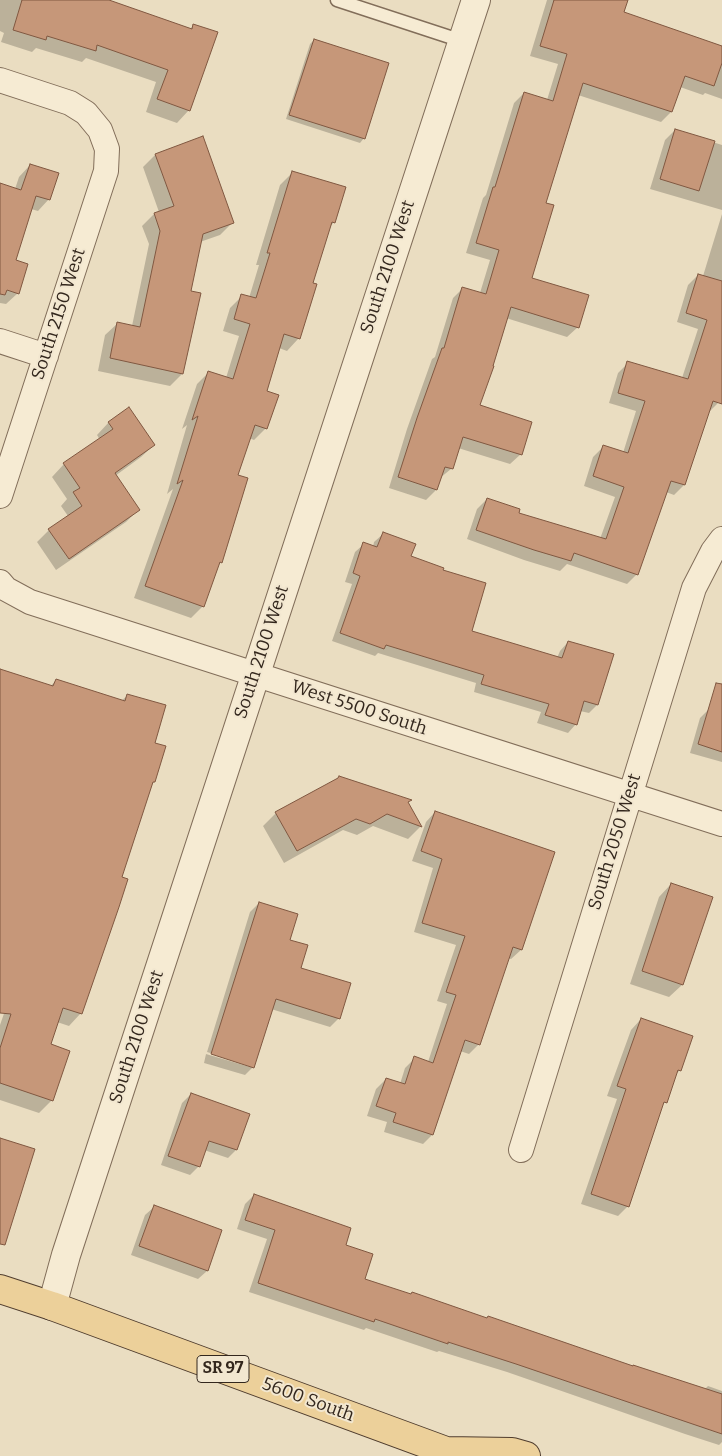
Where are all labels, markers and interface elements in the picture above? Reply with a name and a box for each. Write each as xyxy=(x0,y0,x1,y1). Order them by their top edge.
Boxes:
street label: South 2100 West xyxy=(356,198,420,336)
street label: South 2150 West xyxy=(28,245,90,383)
street label: South 2100 West xyxy=(230,583,294,721)
street label: West 5500 South xyxy=(289,676,429,740)
street label: South 2050 West xyxy=(584,771,646,913)
street label: South 2100 West xyxy=(105,968,169,1106)
road number: SR 97 xyxy=(197,1356,249,1382)
street label: 5600 South xyxy=(259,1373,357,1427)

